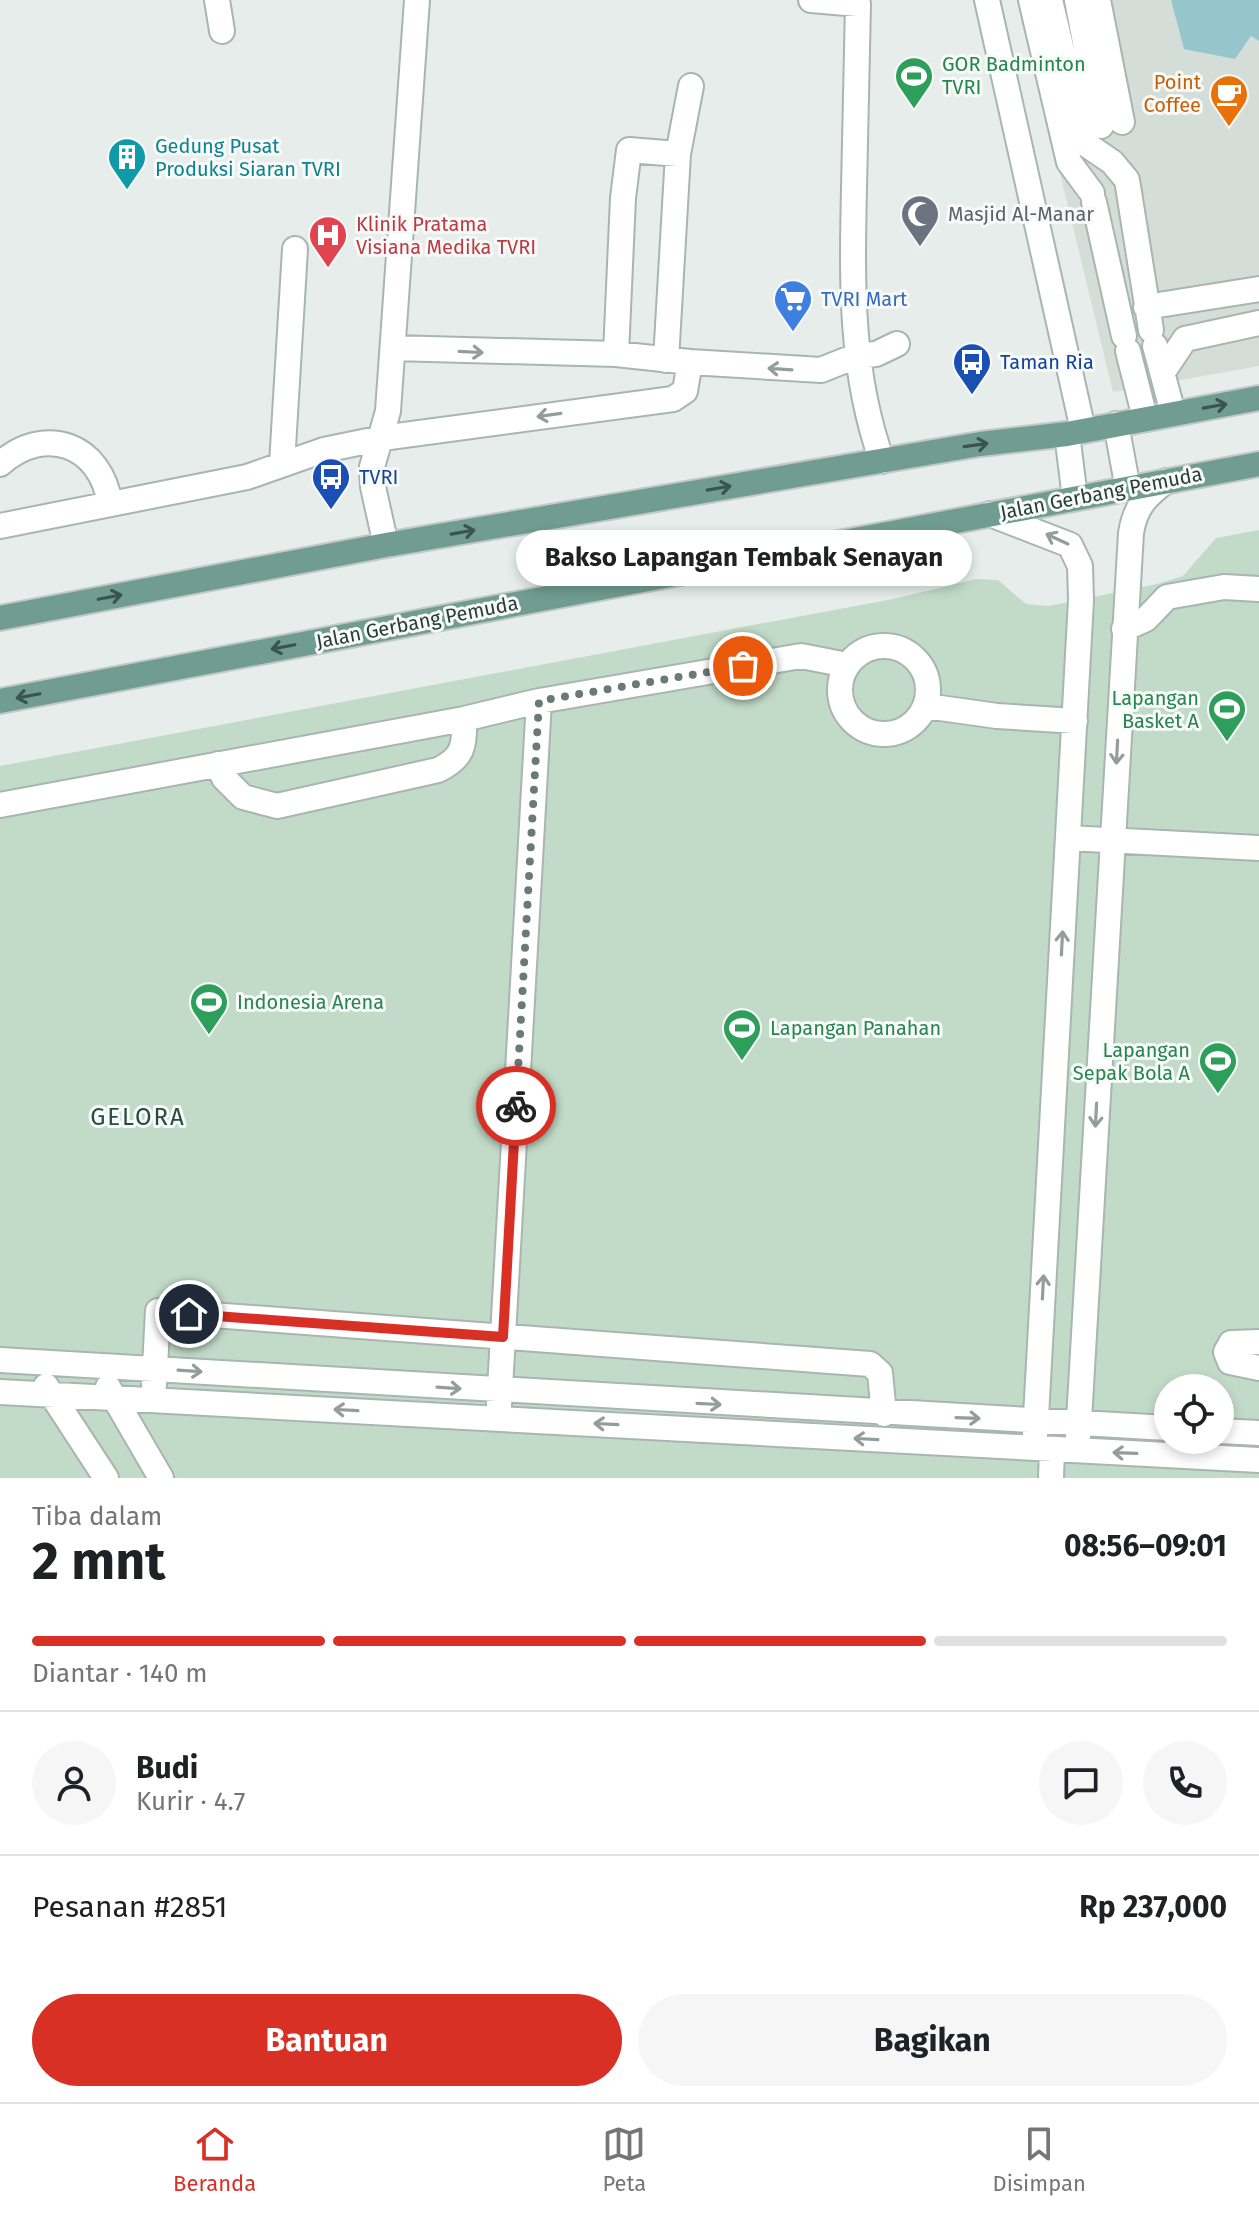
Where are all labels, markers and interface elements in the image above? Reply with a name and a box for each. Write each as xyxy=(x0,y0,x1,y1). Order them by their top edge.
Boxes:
place label: GOR Badminton TVRI xyxy=(942,52,1086,99)
sports icon: GOR Badminton TVRI xyxy=(893,55,935,110)
place label: Point Coffee xyxy=(1144,70,1202,117)
cafe icon: Point Coffee xyxy=(1208,73,1250,128)
place label: Gedung Pusat Produksi Siaran TVRI xyxy=(155,134,341,181)
building icon: Gedung Pusat Produksi Siaran TVRI xyxy=(106,136,148,191)
mosque icon: Masjid Al-Manar xyxy=(899,193,941,248)
place label: Masjid Al-Manar xyxy=(948,202,1094,226)
place label: Klinik Pratama Visiana Medika TVRI xyxy=(356,212,536,259)
hospital icon: Klinik Pratama Visiana Medika TVRI xyxy=(307,214,349,269)
supermarket icon: TVRI Mart xyxy=(772,278,814,333)
place label: TVRI Mart xyxy=(821,287,908,311)
bus stop icon: Taman Ria xyxy=(951,341,993,396)
one-way arrow xyxy=(457,345,484,360)
place label: Taman Ria xyxy=(1000,350,1094,374)
one-way arrow xyxy=(767,361,794,376)
one-way arrow xyxy=(1202,397,1227,412)
one-way arrow xyxy=(536,408,563,423)
one-way arrow xyxy=(963,437,988,452)
bus stop icon: TVRI xyxy=(310,456,352,511)
street label: Jalan Gerbang Pemuda xyxy=(998,462,1204,524)
place label: TVRI xyxy=(359,465,398,489)
one-way arrow xyxy=(706,480,732,495)
one-way arrow xyxy=(450,524,475,539)
callout: Bakso Lapangan Tembak Senayan xyxy=(515,530,971,586)
one-way arrow xyxy=(1045,531,1069,546)
text: Bakso Lapangan Tembak Senayan xyxy=(545,542,943,573)
one-way arrow xyxy=(97,589,123,604)
street label: Jalan Gerbang Pemuda xyxy=(314,591,520,653)
pin xyxy=(709,632,777,700)
one-way arrow xyxy=(271,641,296,656)
icon: bag xyxy=(721,644,765,688)
place label: Lapangan Basket A xyxy=(1111,686,1200,733)
sports icon: Lapangan Basket A xyxy=(1206,688,1248,743)
one-way arrow xyxy=(15,689,41,704)
one-way arrow xyxy=(1109,738,1124,765)
one-way arrow xyxy=(1055,930,1070,957)
sports icon: Indonesia Arena xyxy=(188,981,230,1036)
place label: Indonesia Arena xyxy=(237,990,384,1014)
sports icon: Lapangan Panahan xyxy=(721,1007,763,1062)
place label: Lapangan Panahan xyxy=(770,1016,941,1040)
place label: Lapangan Sepak Bola A xyxy=(1073,1038,1191,1085)
sports icon: Lapangan Sepak Bola A xyxy=(1197,1040,1239,1095)
courier xyxy=(476,1066,556,1146)
icon: bike xyxy=(494,1084,538,1128)
one-way arrow xyxy=(1088,1101,1103,1128)
district label: GELORA xyxy=(90,1103,186,1131)
one-way arrow xyxy=(1036,1274,1051,1301)
pin xyxy=(155,1280,223,1348)
icon: home xyxy=(167,1292,211,1336)
one-way arrow xyxy=(176,1364,203,1379)
map controls xyxy=(1154,1374,1234,1454)
button: locate xyxy=(1154,1374,1234,1454)
one-way arrow xyxy=(435,1381,462,1396)
one-way arrow xyxy=(695,1396,722,1411)
one-way arrow xyxy=(333,1402,360,1417)
one-way arrow xyxy=(954,1411,981,1426)
one-way arrow xyxy=(593,1417,620,1432)
one-way arrow xyxy=(853,1431,880,1446)
one-way arrow xyxy=(1112,1445,1139,1460)
text: Tiba dalam xyxy=(32,1501,162,1532)
text: 08:56–09:01 xyxy=(1064,1528,1227,1564)
text: 2 mnt xyxy=(32,1530,165,1593)
text: Diantar · 140 m xyxy=(32,1658,208,1689)
button: person xyxy=(32,1741,116,1825)
button: chat xyxy=(1039,1741,1123,1825)
button: phone xyxy=(1143,1741,1227,1825)
text: Budi xyxy=(136,1750,198,1786)
text: Kurir · 4.7 xyxy=(136,1786,245,1817)
text: Pesanan #2851 xyxy=(32,1889,228,1925)
text: Rp 237,000 xyxy=(1079,1889,1227,1925)
button: Bantuan xyxy=(32,1994,622,2086)
button: Bagikan xyxy=(638,1994,1227,2086)
tab: Beranda xyxy=(173,2122,256,2197)
tab: Peta xyxy=(602,2122,646,2197)
tab: Disimpan xyxy=(992,2122,1086,2197)

